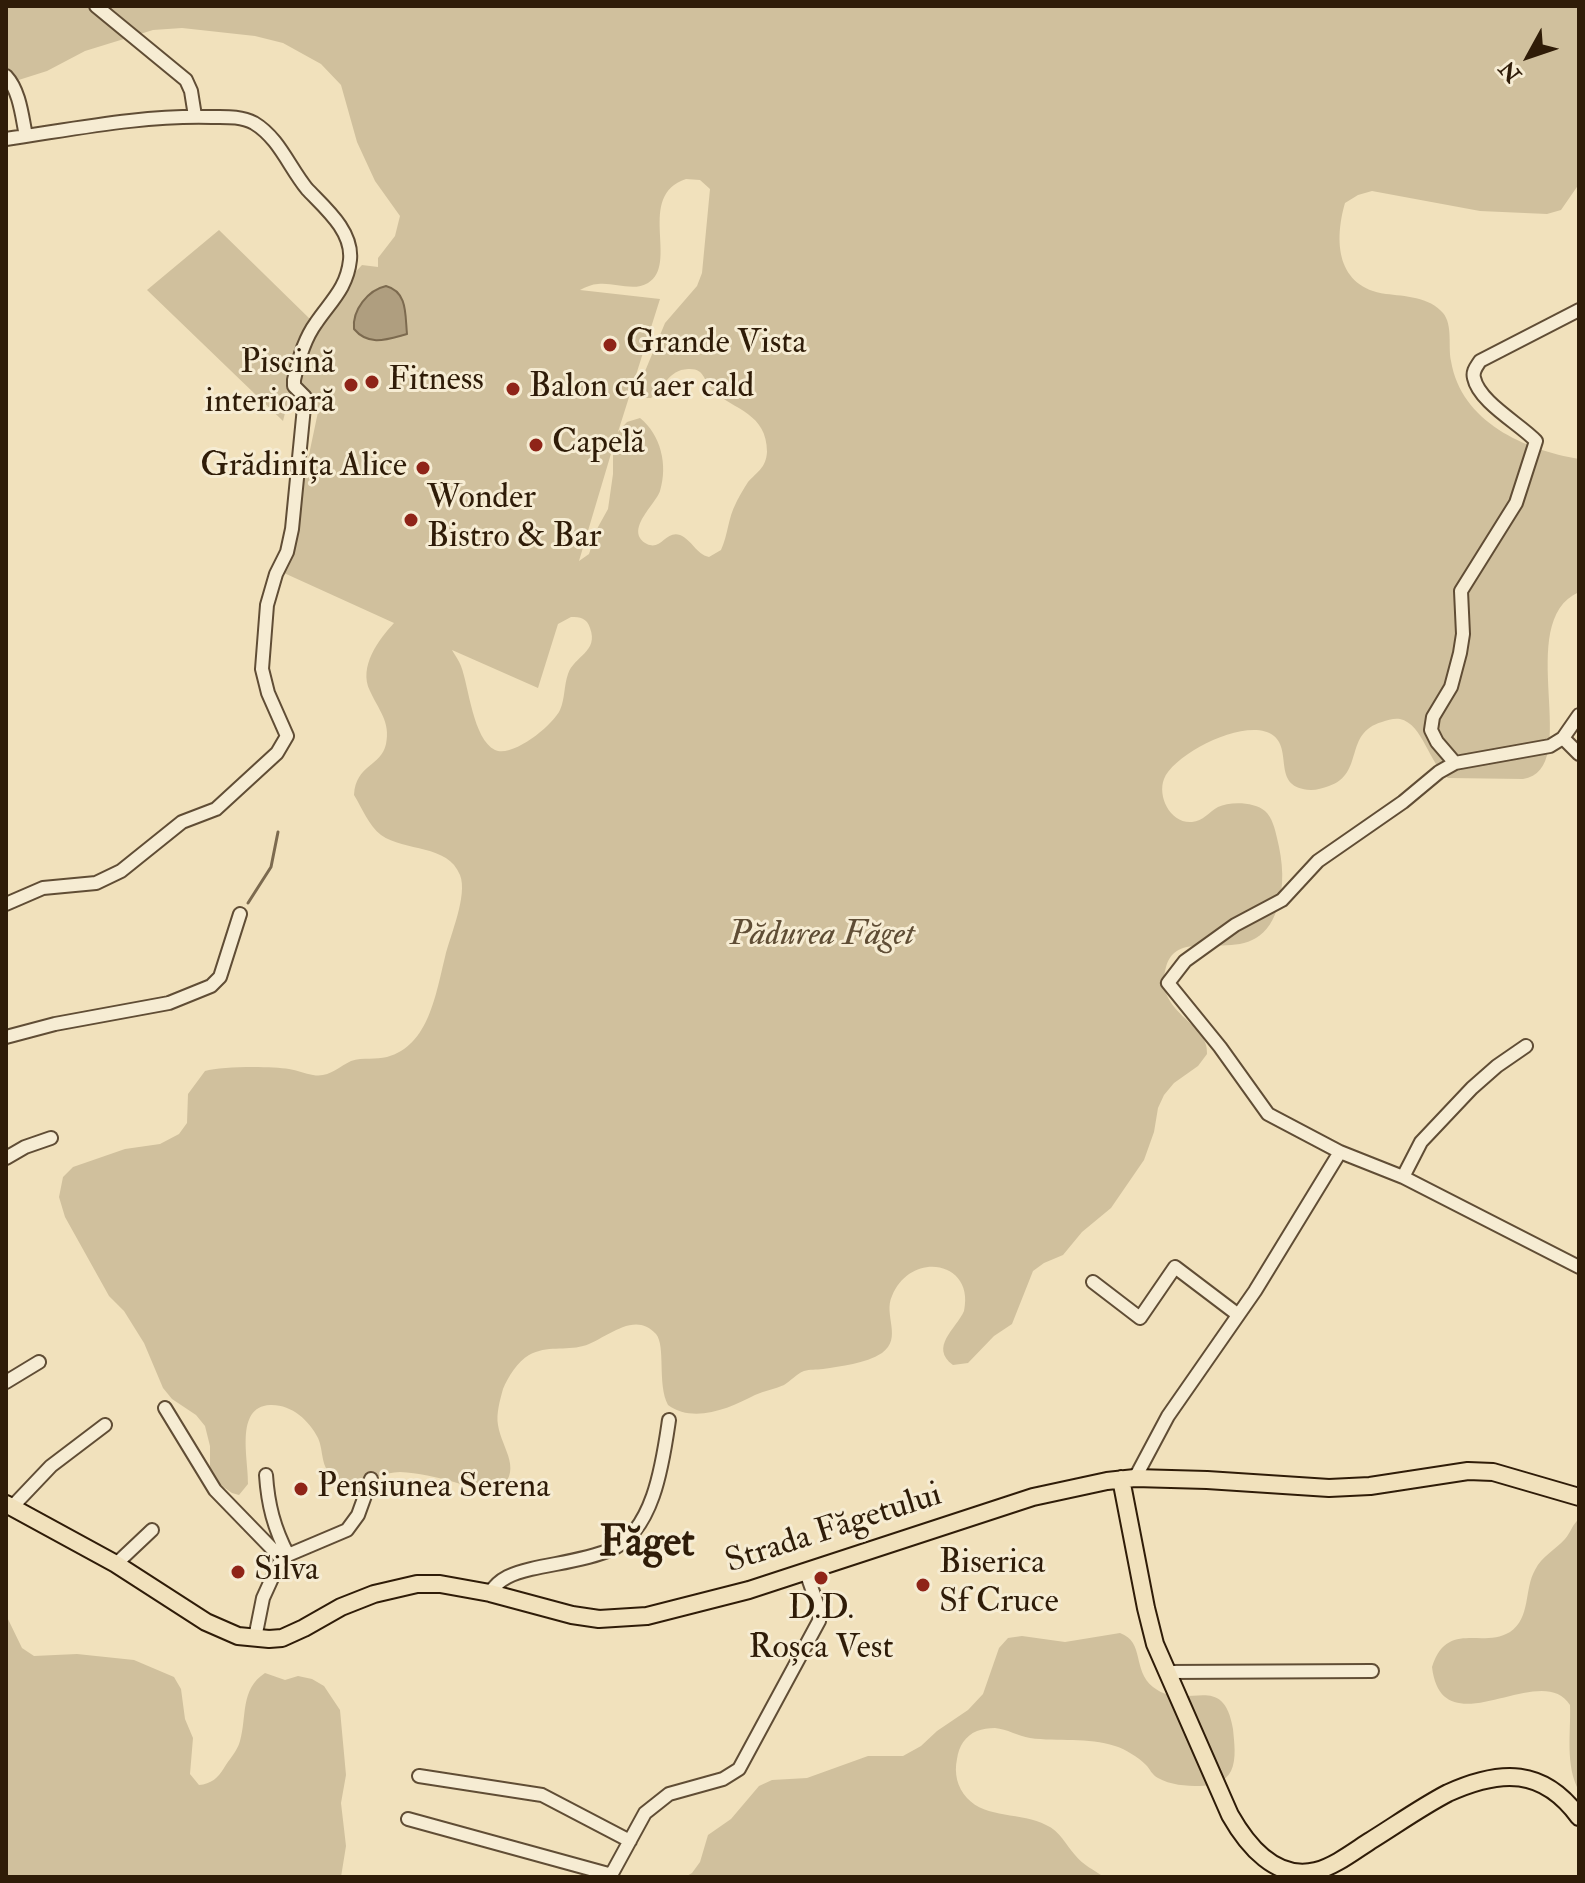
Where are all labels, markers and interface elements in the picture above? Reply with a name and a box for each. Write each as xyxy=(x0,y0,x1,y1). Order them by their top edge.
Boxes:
north arrow xyxy=(1489,16,1569,96)
text: N xyxy=(1494,55,1528,88)
place label: Grande Vista xyxy=(626,325,806,365)
marker: Grande Vista xyxy=(601,336,619,354)
place label: Piscină interioară xyxy=(205,345,335,424)
place label: Fitness xyxy=(388,362,484,402)
place label: Balon cú aer cald xyxy=(529,369,754,409)
marker: Fitness xyxy=(363,373,381,391)
marker: Piscină interioară xyxy=(342,376,360,394)
marker: Balon cú aer cald xyxy=(504,380,522,398)
place label: Capelă xyxy=(552,425,645,465)
marker: Capelă xyxy=(527,436,545,454)
place label: Grădinița Alice xyxy=(200,448,407,488)
marker: Grădinița Alice xyxy=(414,459,432,477)
place label: Wonder Bistro & Bar xyxy=(427,480,601,560)
marker: Wonder Bistro & Bar xyxy=(402,511,420,529)
park label: Pădurea Făget xyxy=(729,917,915,957)
place label: Pensiunea Serena xyxy=(317,1469,550,1509)
street label: Strada Făgetului xyxy=(721,1476,947,1584)
marker: Pensiunea Serena xyxy=(292,1480,310,1498)
district label: Făget xyxy=(599,1521,695,1571)
place label: Biserica Sf Cruce xyxy=(939,1545,1059,1624)
place label: Silva xyxy=(254,1552,319,1592)
marker: Silva xyxy=(229,1563,247,1581)
marker: D.D. Roșca Vest xyxy=(812,1569,830,1587)
marker: Biserica Sf Cruce xyxy=(914,1576,932,1594)
place label: D.D. Roșca Vest xyxy=(749,1591,893,1670)

